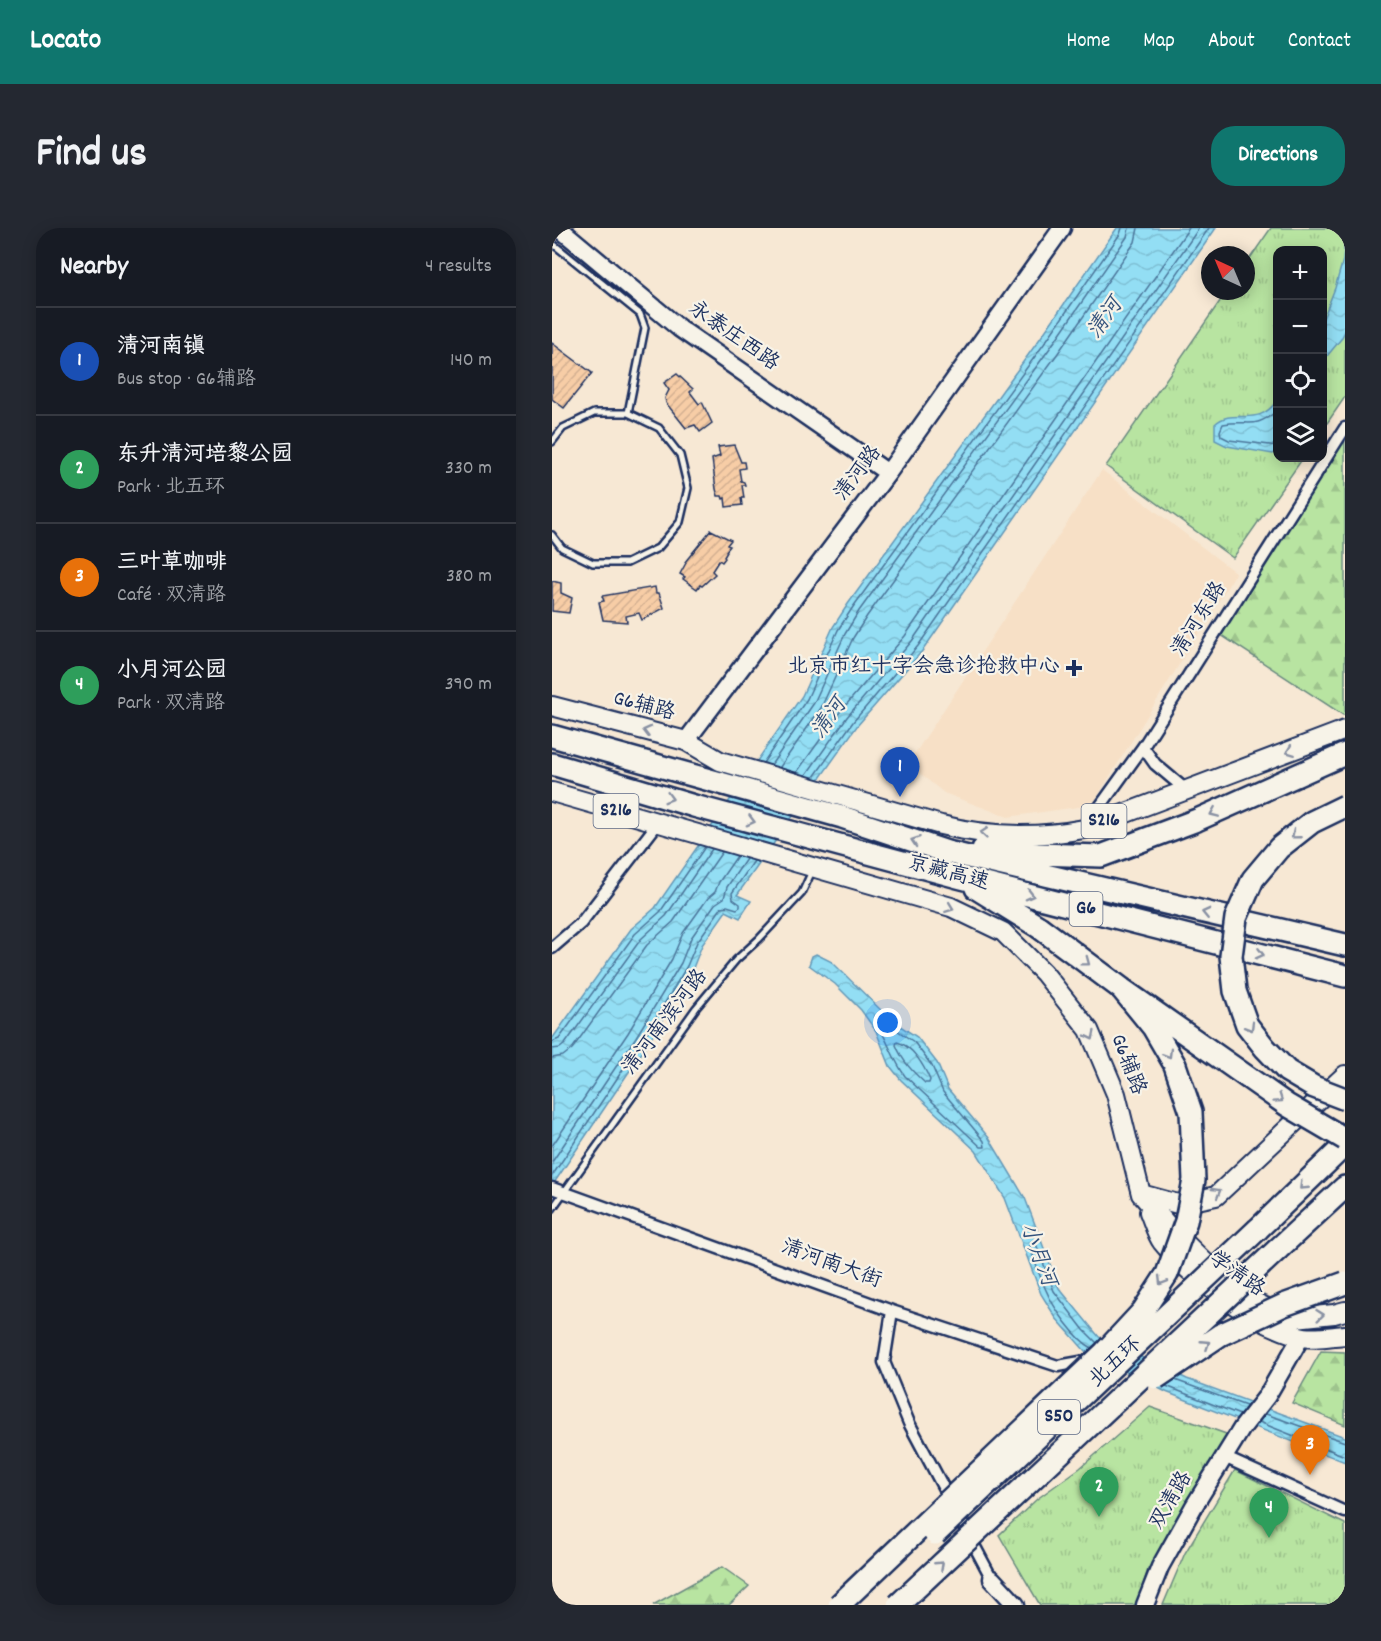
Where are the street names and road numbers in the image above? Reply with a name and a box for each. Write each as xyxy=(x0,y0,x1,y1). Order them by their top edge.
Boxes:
street label: 永泰庄西路 xyxy=(681,295,785,379)
street label: 清河路 xyxy=(828,440,890,508)
street label: 清河东路 xyxy=(1165,576,1235,664)
street label: G6辅路 xyxy=(610,684,678,730)
road number: S216 xyxy=(594,794,638,828)
road number: S216 xyxy=(1082,804,1126,838)
street label: 京藏高速 xyxy=(904,849,992,899)
road number: G6 xyxy=(1070,892,1102,926)
street label: 清河南滨河路 xyxy=(616,964,716,1082)
street label: G6辅路 xyxy=(1102,1030,1152,1100)
street label: 清河南大街 xyxy=(777,1233,885,1297)
street label: 学清路 xyxy=(1202,1245,1270,1305)
street label: 北五环 xyxy=(1083,1331,1149,1395)
road number: S50 xyxy=(1038,1400,1080,1434)
street label: 双清路 xyxy=(1143,1466,1201,1536)

